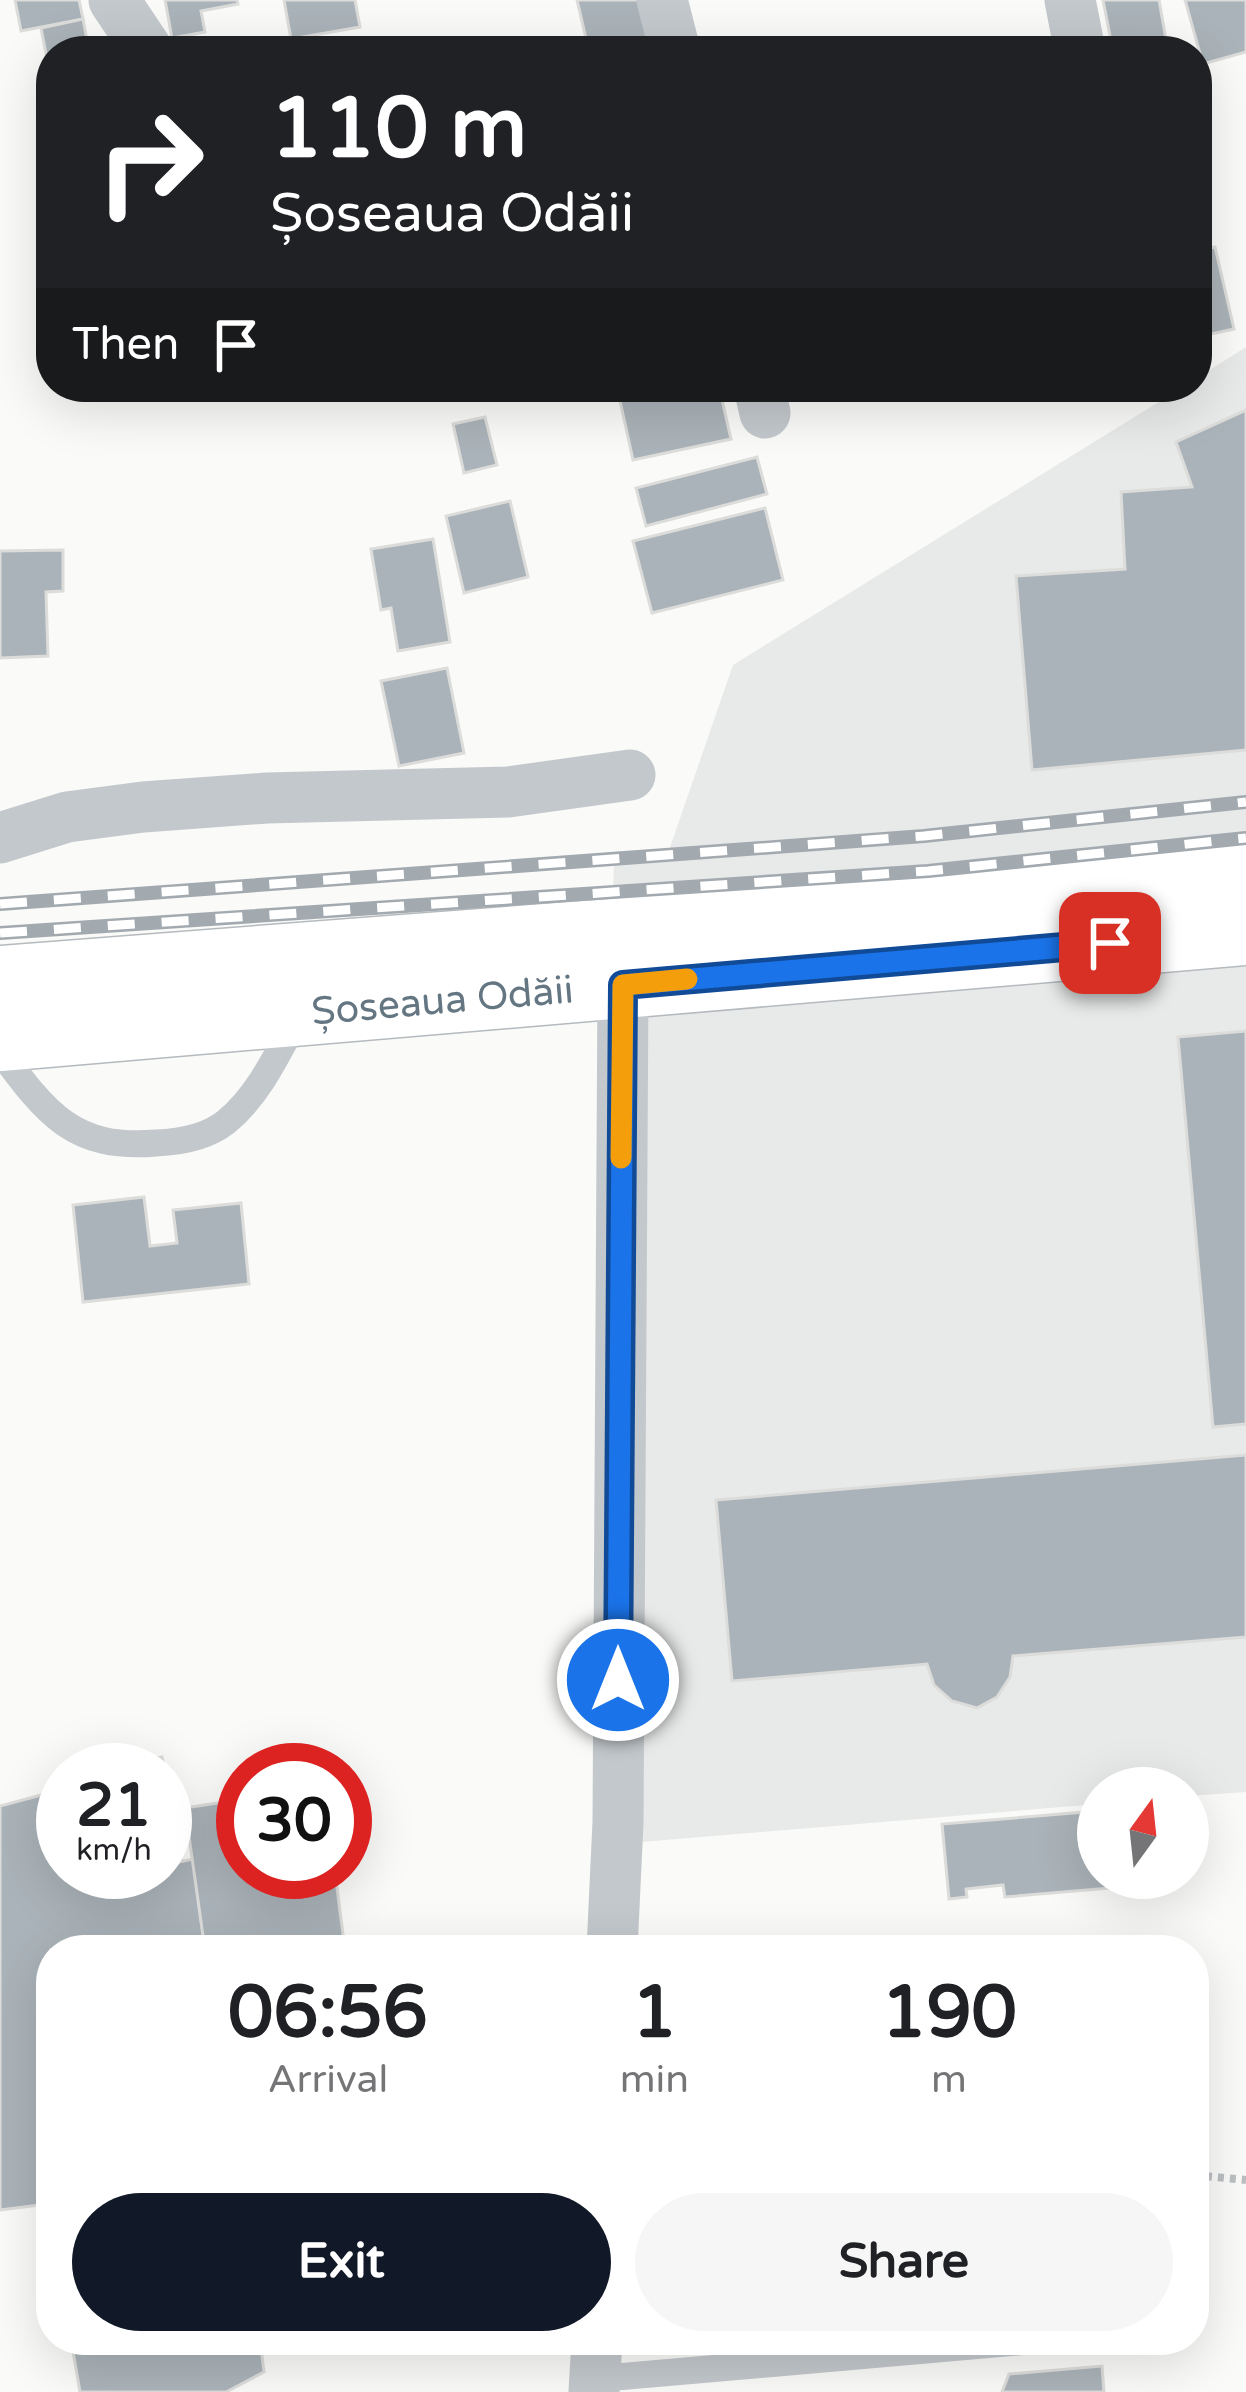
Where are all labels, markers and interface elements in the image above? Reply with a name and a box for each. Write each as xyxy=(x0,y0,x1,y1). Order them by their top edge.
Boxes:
text: 110 m xyxy=(270,79,527,180)
icon: right xyxy=(72,84,228,240)
text: Șoseaua Odăii xyxy=(270,181,634,246)
icon: arrive xyxy=(203,312,269,378)
text: Then xyxy=(72,318,179,372)
pin xyxy=(1059,892,1161,994)
icon: arrive xyxy=(1077,910,1143,976)
street label: Șoseaua Odăii xyxy=(309,966,575,1035)
position arrow xyxy=(555,1617,681,1743)
speed limit sign: 30 xyxy=(216,1743,372,1899)
north arrow xyxy=(1077,1767,1209,1899)
map controls xyxy=(1077,1767,1209,1899)
text: 21 xyxy=(76,1770,152,1842)
text: km/h xyxy=(76,1832,152,1869)
text: 06:56 xyxy=(228,1970,428,2057)
text: 1 xyxy=(632,1970,677,2057)
text: 190 xyxy=(881,1970,1017,2057)
text: Arrival xyxy=(268,2056,388,2103)
text: min xyxy=(620,2056,689,2103)
text: m xyxy=(931,2056,967,2103)
button: Exit xyxy=(72,2193,611,2331)
button: Share xyxy=(635,2193,1173,2331)

